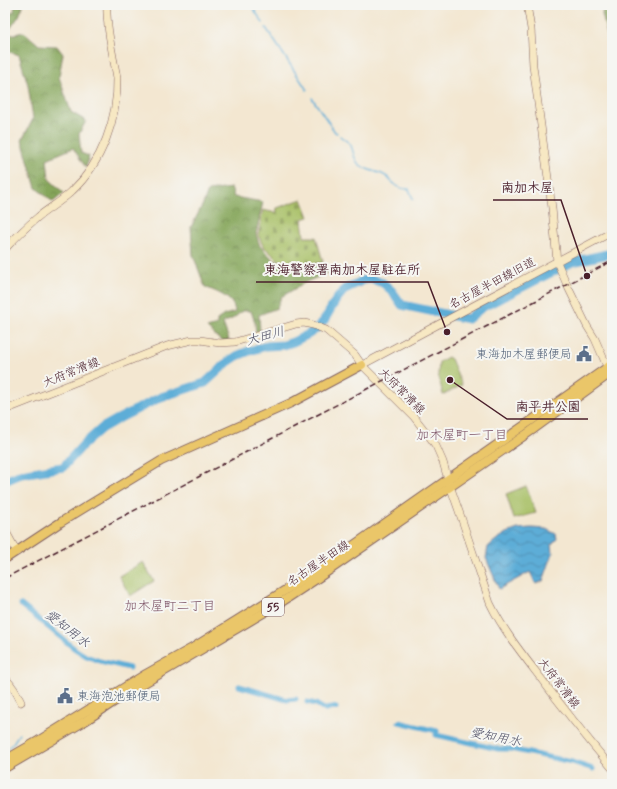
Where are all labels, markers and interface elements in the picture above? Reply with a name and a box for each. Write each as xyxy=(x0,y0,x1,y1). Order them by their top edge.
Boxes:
callout: 南加木屋 xyxy=(493,175,561,200)
text: 南加木屋 xyxy=(501,180,553,197)
street label: 名古屋半田線旧道 xyxy=(446,254,539,313)
callout: 東海警察署南加木屋駐在所 xyxy=(256,257,428,282)
text: 東海警察署南加木屋駐在所 xyxy=(264,262,420,279)
water label: 大田川 xyxy=(244,323,286,350)
public building icon: 東海加木屋郵便局 xyxy=(575,345,593,363)
place label: 東海加木屋郵便局 xyxy=(476,347,572,363)
street label: 大府常滑線 xyxy=(41,354,102,392)
street label: 大府常滑線 xyxy=(374,365,428,419)
callout: 南平井公園 xyxy=(507,394,588,419)
text: 南平井公園 xyxy=(515,399,581,416)
district label: 加木屋町一丁目 xyxy=(416,427,508,444)
street label: 名古屋半田線 xyxy=(284,537,353,591)
district label: 加木屋町二丁目 xyxy=(124,598,216,615)
road number: 55 xyxy=(262,598,284,616)
water label: 愛知用水 xyxy=(41,606,93,652)
street label: 大府常滑線 xyxy=(533,655,583,712)
public building icon: 東海泡池郵便局 xyxy=(56,687,74,705)
place label: 東海泡池郵便局 xyxy=(77,689,161,705)
water label: 愛知用水 xyxy=(469,724,523,751)

